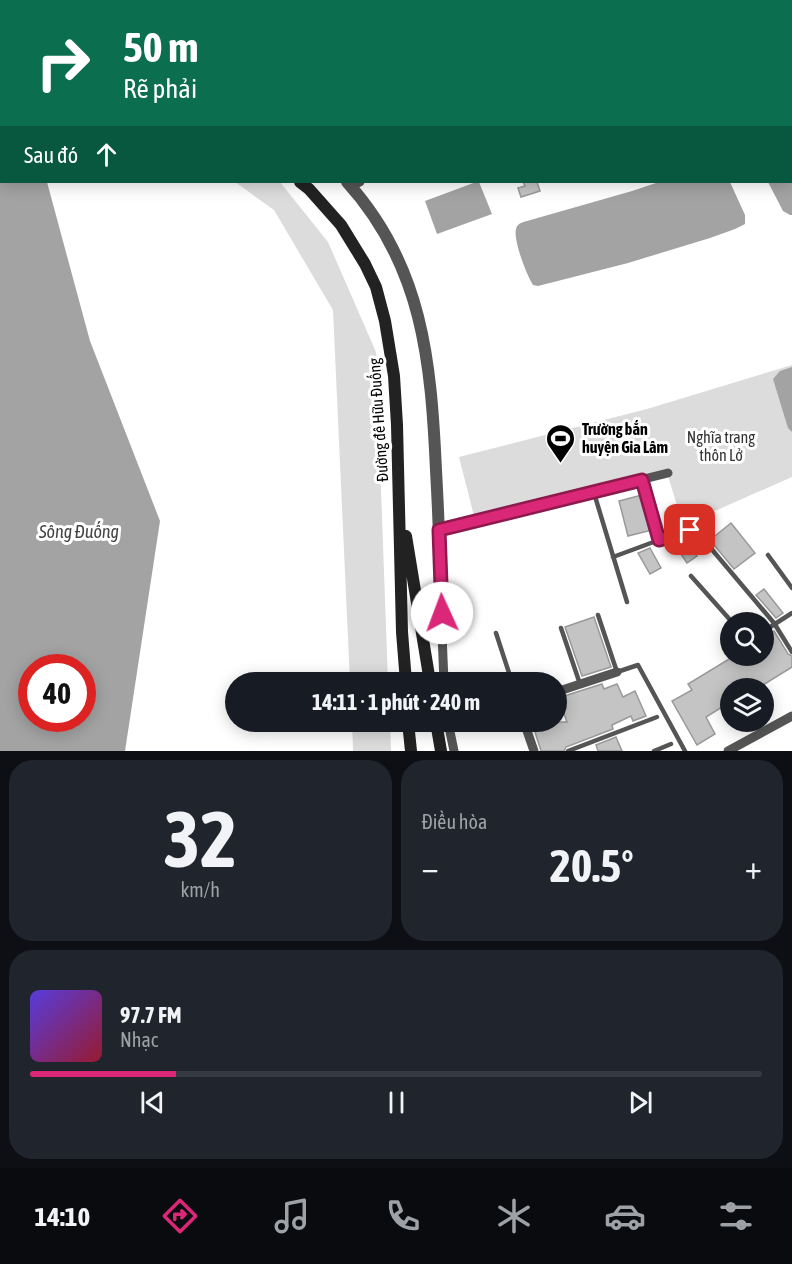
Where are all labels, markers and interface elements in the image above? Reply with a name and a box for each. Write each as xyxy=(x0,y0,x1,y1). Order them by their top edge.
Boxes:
text: 50 m xyxy=(123,23,198,71)
icon: right xyxy=(24,24,102,102)
text: Rẽ phải xyxy=(123,73,197,104)
icon: ahead xyxy=(90,138,123,171)
text: Sau đó xyxy=(24,142,78,168)
street label: Đường đê Hữu Đuống xyxy=(364,357,392,483)
place label: Trường bắn huyện Gia Lâm xyxy=(582,420,668,456)
sports icon: Trường bắn huyện Gia Lâm xyxy=(545,422,577,464)
park label: Nghĩa trang thôn Lở xyxy=(687,428,755,464)
pin xyxy=(664,504,715,555)
icon: arrive xyxy=(673,513,706,546)
water label: Sông Đuống xyxy=(38,520,119,542)
position arrow xyxy=(410,581,474,645)
map controls xyxy=(720,612,774,732)
button: search xyxy=(720,612,774,666)
speed limit sign: 40 xyxy=(18,654,96,732)
button: layers xyxy=(720,678,774,732)
text: 14:11 · 1 phút · 240 m xyxy=(312,689,480,715)
text: 32 xyxy=(164,794,237,884)
text: Điều hòa xyxy=(422,810,487,833)
text: 20.5° xyxy=(550,840,634,892)
text: − xyxy=(422,848,439,886)
text: + xyxy=(745,848,762,886)
text: km/h xyxy=(180,878,220,901)
text: 97.7 FM xyxy=(120,1002,182,1028)
text: Nhạc xyxy=(120,1028,158,1051)
icon: previous xyxy=(136,1086,169,1119)
icon: pause xyxy=(380,1086,413,1119)
icon: next xyxy=(624,1086,657,1119)
icon: directions xyxy=(159,1195,201,1237)
icon: music xyxy=(271,1195,313,1237)
icon: phone xyxy=(382,1195,424,1237)
icon: climate xyxy=(493,1195,535,1237)
icon: car xyxy=(604,1195,646,1237)
icon: filters xyxy=(715,1195,757,1237)
text: 14:10 xyxy=(35,1201,90,1232)

